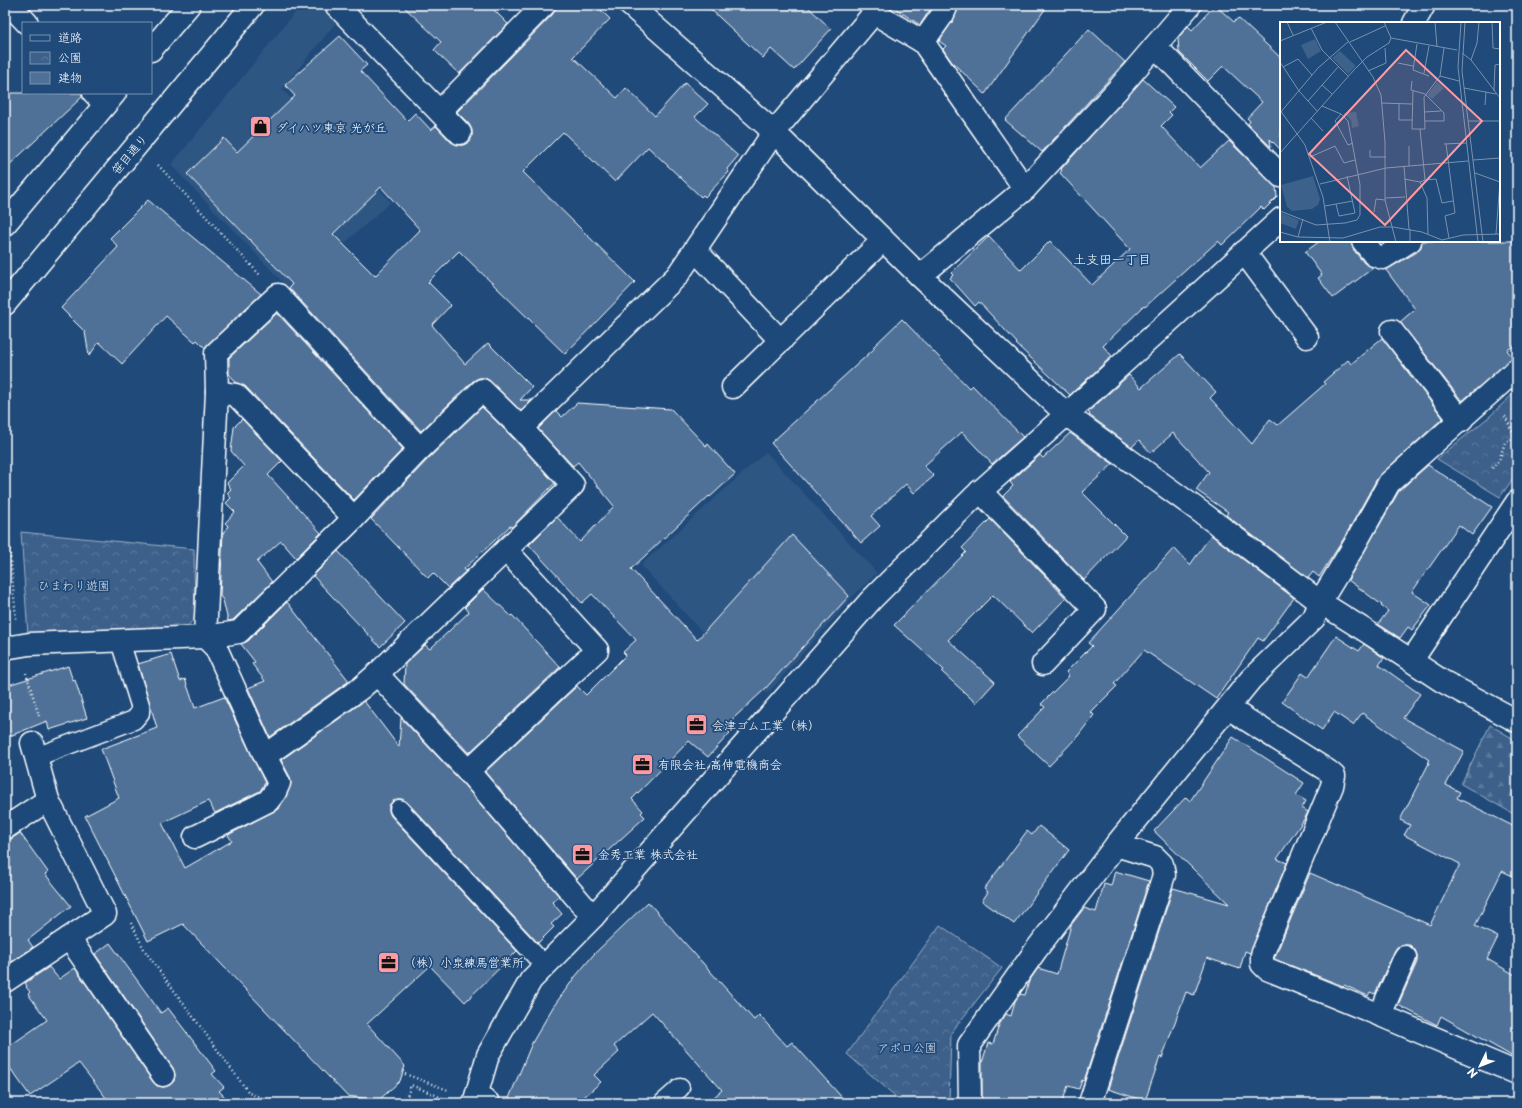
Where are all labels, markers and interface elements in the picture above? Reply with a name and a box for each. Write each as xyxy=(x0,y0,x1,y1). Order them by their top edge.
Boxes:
legend xyxy=(22,22,152,94)
inset map xyxy=(1280,22,1500,242)
text: 道路 xyxy=(58,28,82,46)
text: 公園 xyxy=(58,48,82,66)
text: 建物 xyxy=(58,68,82,86)
shop icon: ダイハツ東京 光が丘 xyxy=(247,114,273,140)
place label: ダイハツ東京 光が丘 xyxy=(276,118,387,136)
street label: 笹目通り xyxy=(107,130,151,178)
district label: 土支田一丁目 xyxy=(1073,249,1151,268)
park label: ひまわり遊園 xyxy=(38,576,110,594)
office icon: 会津ゴム工業（株） xyxy=(684,712,710,738)
place label: 会津ゴム工業（株） xyxy=(712,716,820,734)
office icon: 有限会社 高伸電機商会 xyxy=(630,751,656,777)
place label: 有限会社 高伸電機商会 xyxy=(658,755,782,773)
office icon: 金秀工業 株式会社 xyxy=(569,841,595,867)
place label: 金秀工業 株式会社 xyxy=(598,845,698,863)
office icon: （株）小泉練馬営業所 xyxy=(376,949,402,975)
place label: （株）小泉練馬営業所 xyxy=(404,953,524,971)
park label: アポロ公園 xyxy=(877,1038,937,1056)
north arrow xyxy=(1460,1046,1500,1086)
text: N xyxy=(1463,1064,1482,1082)

